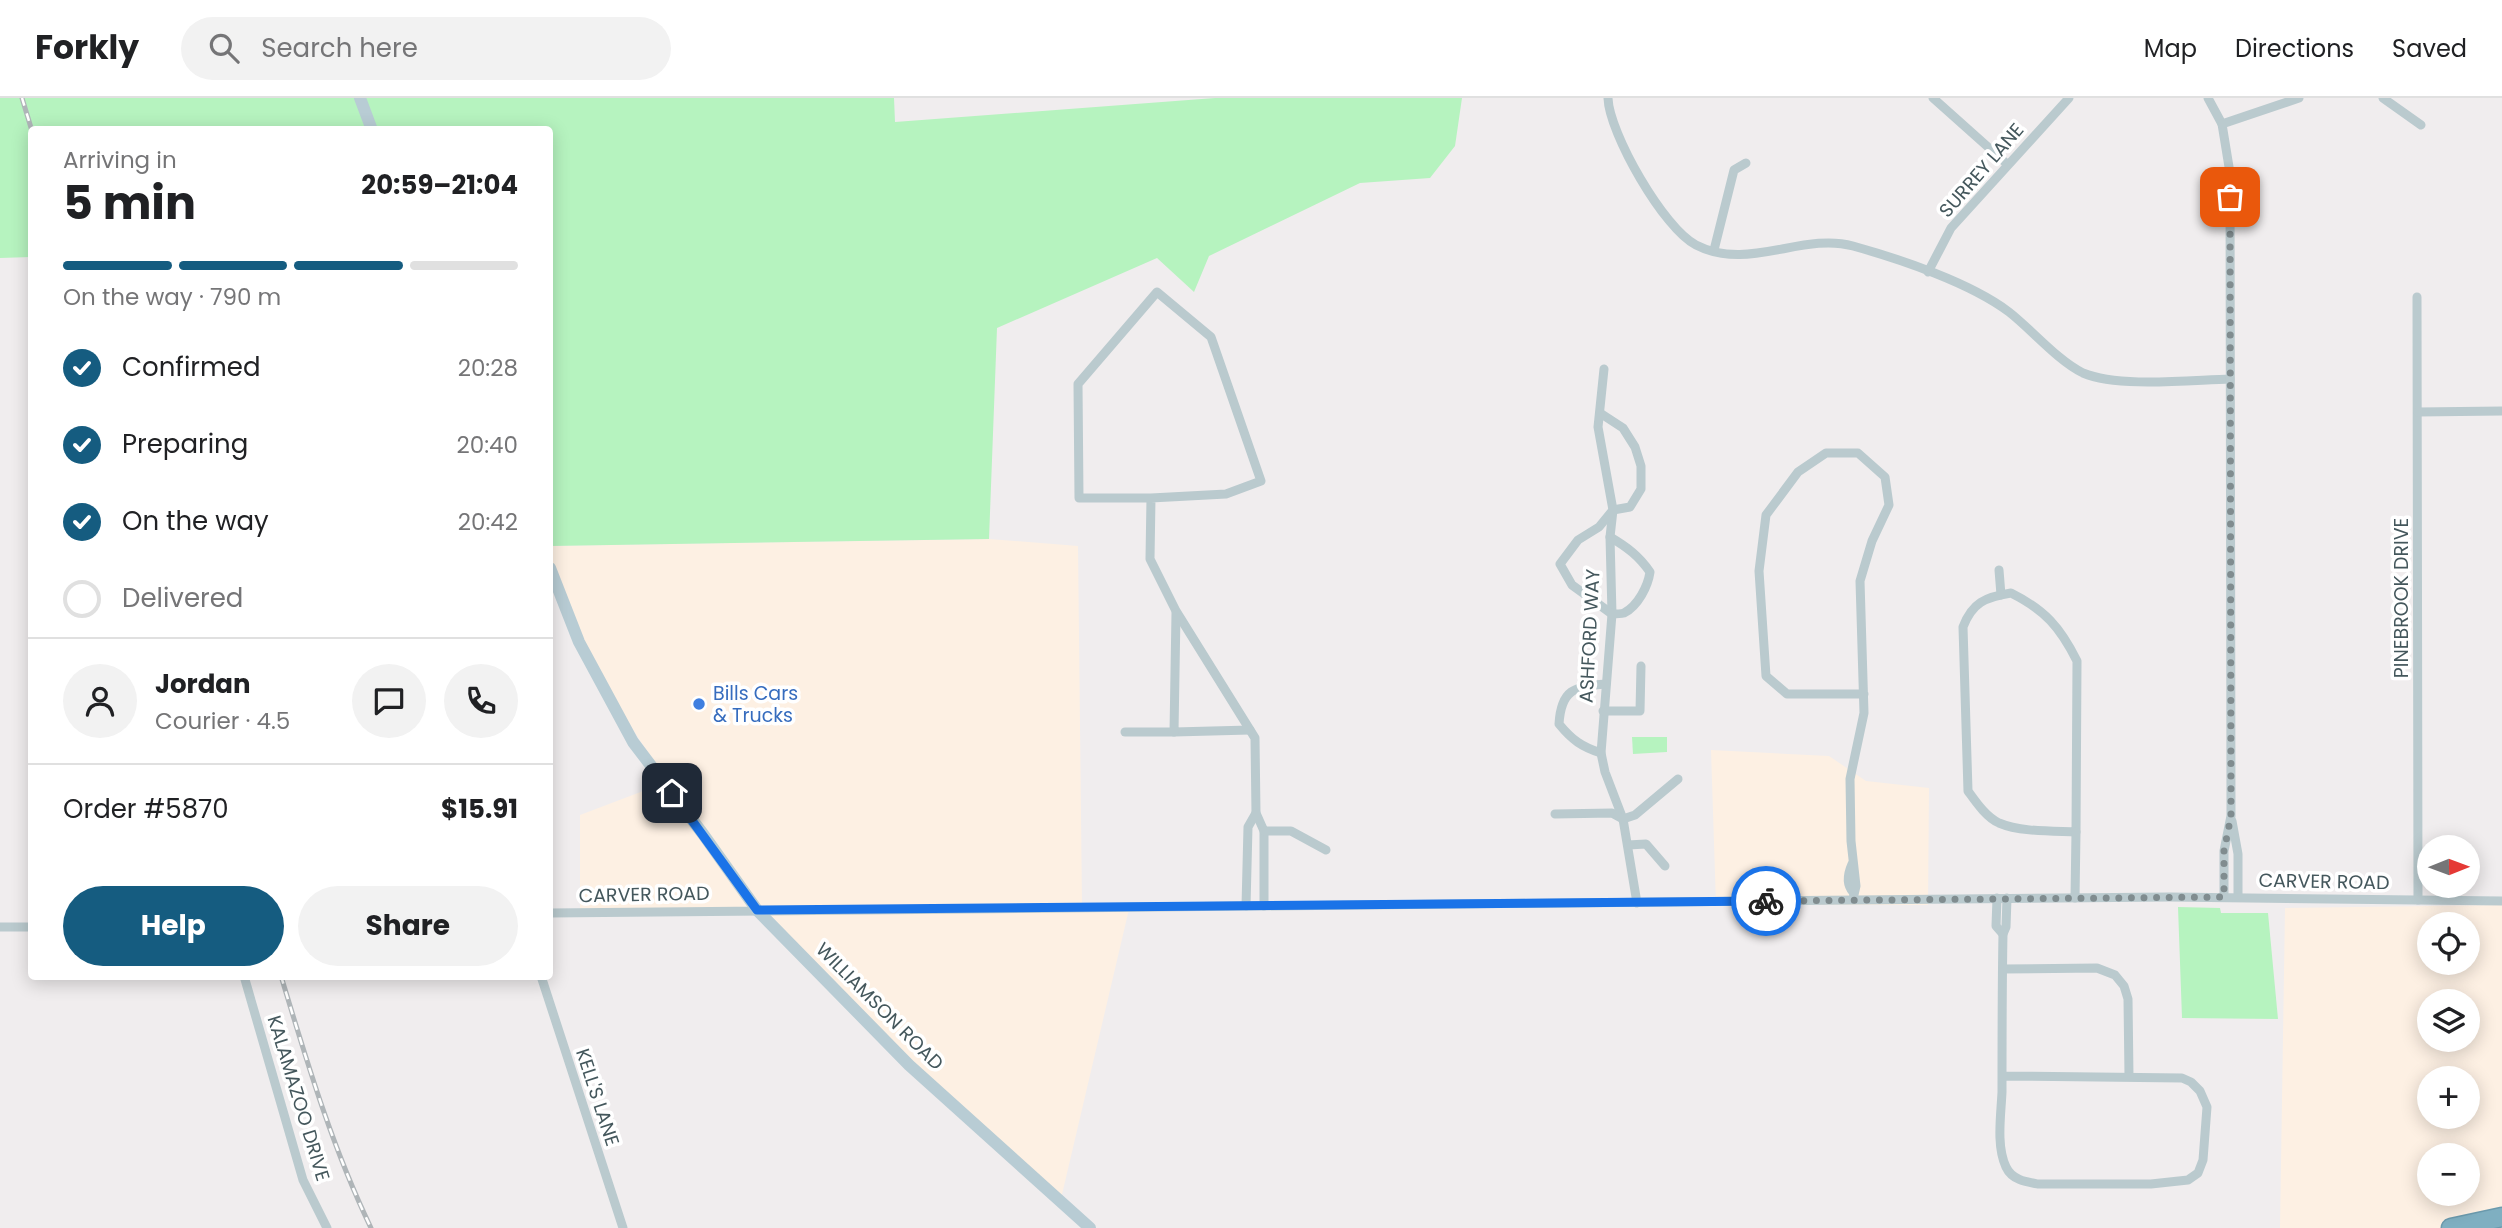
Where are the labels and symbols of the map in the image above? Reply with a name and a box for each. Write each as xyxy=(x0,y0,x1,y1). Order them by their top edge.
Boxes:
street label: SURREY LANE xyxy=(1933,117,2030,223)
pin xyxy=(2200,167,2260,227)
street label: PINEBROOK DRIVE xyxy=(2388,518,2415,678)
street label: ASHFORD WAY xyxy=(1573,568,1606,704)
place label: Bills Cars & Trucks xyxy=(713,680,798,729)
marker: Bills Cars & Trucks xyxy=(691,696,707,712)
pin xyxy=(642,763,702,823)
north arrow xyxy=(2417,835,2480,898)
courier xyxy=(1731,866,1801,936)
street label: CARVER ROAD xyxy=(2258,867,2390,896)
street label: CARVER ROAD xyxy=(578,880,710,909)
street label: WILLIAMSON ROAD xyxy=(810,936,950,1076)
street label: KALAMAZOO DRIVE xyxy=(260,1012,337,1184)
street label: KELL'S LANE xyxy=(569,1045,626,1149)

